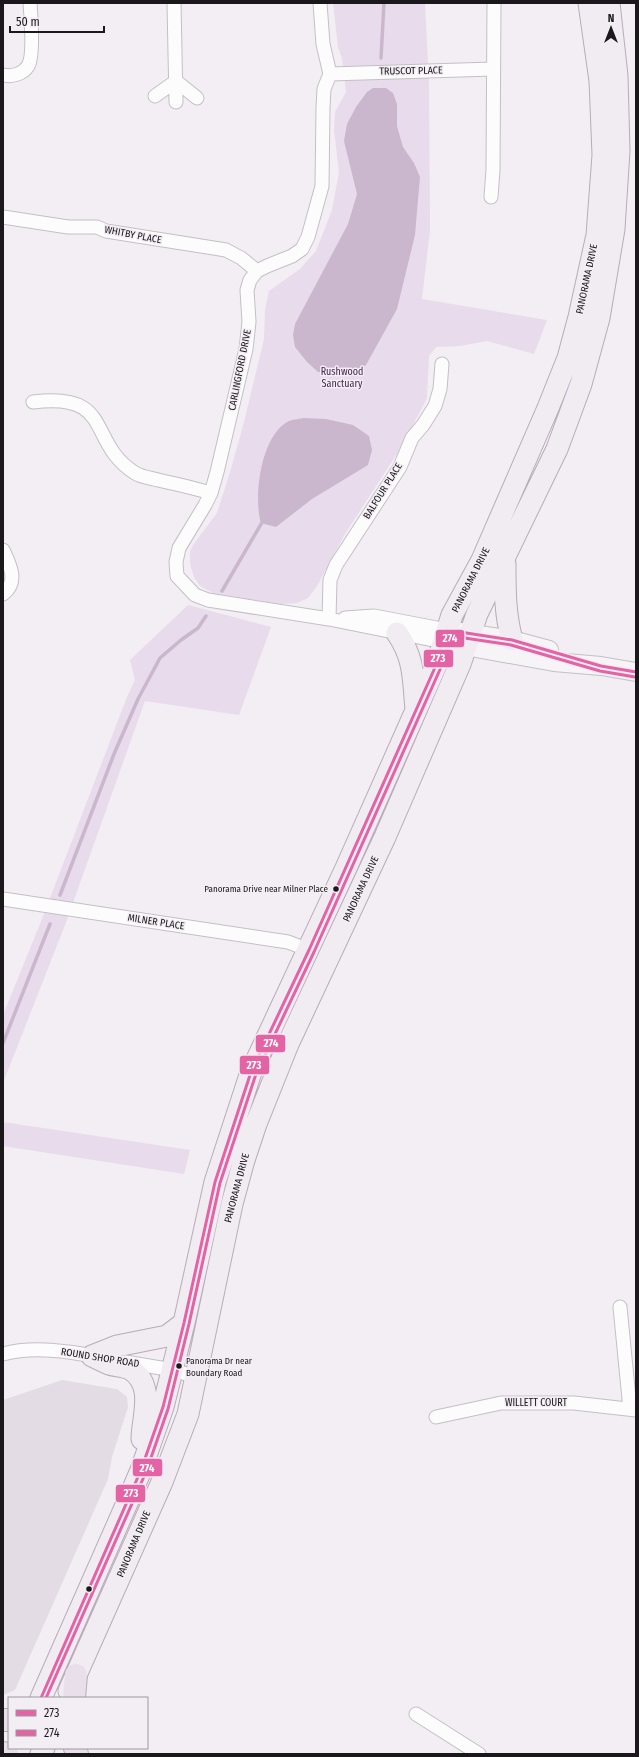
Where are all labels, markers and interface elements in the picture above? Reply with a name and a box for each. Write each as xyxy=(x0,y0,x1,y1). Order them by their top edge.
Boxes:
scale bar xyxy=(10,8,104,34)
north arrow xyxy=(591,8,631,48)
text: N xyxy=(608,12,614,25)
text: 50 m xyxy=(16,15,40,29)
street label: TRUSCOT PLACE xyxy=(379,64,443,78)
street label: WHITBY PLACE xyxy=(103,224,163,246)
street label: PANORAMA DRIVE xyxy=(574,243,600,315)
street label: CARLINGFORD DRIVE xyxy=(226,328,254,412)
park label: Rushwood Sanctuary xyxy=(321,366,363,390)
street label: BALFOUR PLACE xyxy=(361,460,405,521)
street label: PANORAMA DRIVE xyxy=(449,545,493,615)
line badge: 274 xyxy=(435,629,465,648)
text: 274 xyxy=(441,632,458,645)
line badge: 273 xyxy=(423,649,454,668)
text: 273 xyxy=(430,652,445,665)
street label: PANORAMA DRIVE xyxy=(340,854,382,924)
place label: Panorama Drive near Milner Place xyxy=(204,884,329,894)
marker: Panorama Drive near Milner Place xyxy=(331,884,341,894)
street label: MILNER PLACE xyxy=(127,912,186,932)
line badge: 274 xyxy=(255,1034,286,1053)
text: 274 xyxy=(262,1037,279,1050)
line badge: 273 xyxy=(239,1055,270,1075)
text: 273 xyxy=(246,1059,261,1072)
street label: PANORAMA DRIVE xyxy=(222,1152,252,1224)
street label: ROUND SHOP ROAD xyxy=(60,1346,140,1370)
place label: Panorama Dr near Boundary Road xyxy=(186,1356,253,1378)
marker: Panorama Dr near Boundary Road xyxy=(174,1361,184,1371)
street label: WILLETT COURT xyxy=(505,1397,567,1409)
line badge: 274 xyxy=(132,1458,163,1477)
text: 274 xyxy=(138,1462,155,1475)
line badge: 273 xyxy=(115,1484,146,1503)
text: 273 xyxy=(123,1487,138,1500)
street label: PANORAMA DRIVE xyxy=(115,1509,154,1579)
unlabelled marker xyxy=(84,1584,94,1594)
legend xyxy=(8,1697,148,1749)
text: 273 xyxy=(44,1706,59,1720)
text: 274 xyxy=(44,1726,60,1740)

